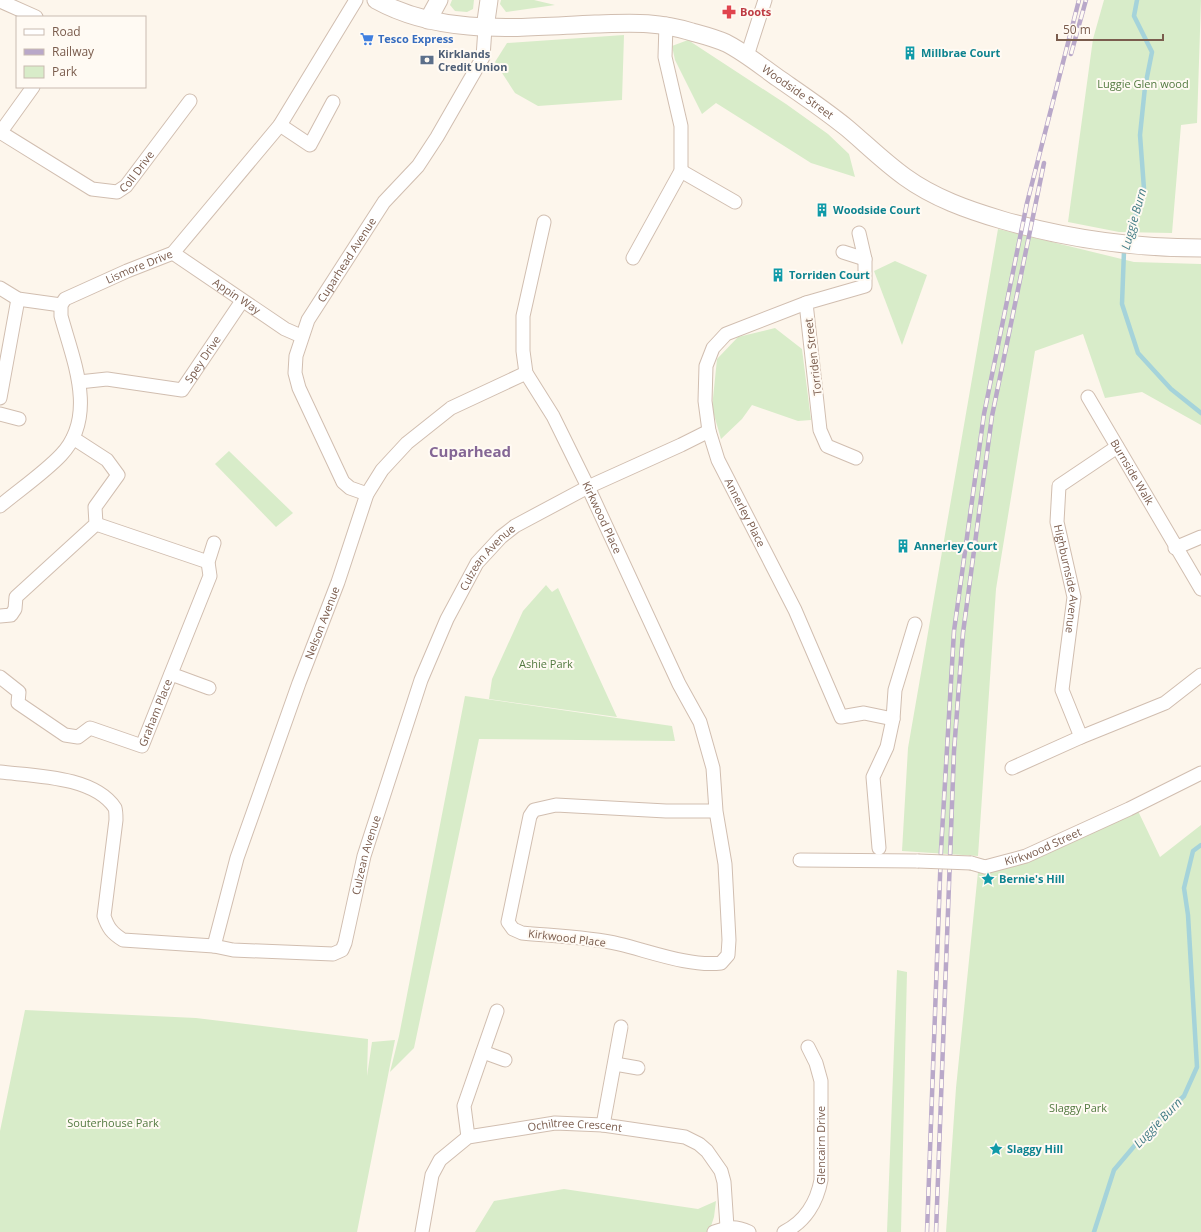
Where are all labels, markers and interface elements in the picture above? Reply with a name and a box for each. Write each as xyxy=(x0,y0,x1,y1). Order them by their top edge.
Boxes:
pharmacy icon: Boots xyxy=(721,4,737,20)
place label: Boots xyxy=(740,4,772,19)
legend xyxy=(16,16,146,88)
scale bar xyxy=(1057,16,1163,42)
text: 50 m xyxy=(1063,21,1091,38)
text: Road xyxy=(52,23,81,40)
supermarket icon: Tesco Express xyxy=(359,31,375,47)
place label: Tesco Express xyxy=(378,31,454,46)
text: Railway xyxy=(52,43,95,60)
building icon: Millbrae Court xyxy=(902,45,918,61)
place label: Millbrae Court xyxy=(921,45,1000,60)
place label: Kirklands Credit Union xyxy=(438,46,507,74)
bank icon: Kirklands Credit Union xyxy=(419,52,435,68)
street label: Woodside Street xyxy=(759,61,837,122)
text: Park xyxy=(52,63,78,80)
park label: Luggie Glen wood xyxy=(1097,76,1189,91)
street label: Coll Drive xyxy=(116,147,157,196)
water label: Luggie Burn xyxy=(1117,186,1150,251)
building icon: Woodside Court xyxy=(814,202,830,218)
place label: Woodside Court xyxy=(833,202,920,217)
street label: Cuparhead Avenue xyxy=(313,214,379,305)
street label: Lismore Drive xyxy=(103,246,175,287)
building icon: Torriden Court xyxy=(770,267,786,283)
place label: Torriden Court xyxy=(789,267,870,282)
street label: Appin Way xyxy=(210,274,264,318)
street label: Torriden Street xyxy=(800,318,825,397)
street label: Spey Drive xyxy=(181,332,224,386)
street label: Burnside Walk xyxy=(1107,436,1158,508)
district label: Cuparhead xyxy=(429,441,511,461)
street label: Annerley Place xyxy=(722,475,769,549)
street label: Kirkwood Place xyxy=(579,478,626,556)
street label: Culzean Avenue xyxy=(456,521,518,593)
street label: Highburnside Avenue xyxy=(1051,523,1082,634)
building icon: Annerley Court xyxy=(895,538,911,554)
place label: Annerley Court xyxy=(914,538,998,553)
street label: Nelson Avenue xyxy=(301,584,343,661)
park label: Ashie Park xyxy=(519,656,573,671)
street label: Graham Place xyxy=(135,677,175,749)
street label: Culzean Avenue xyxy=(348,813,384,896)
street label: Kirkwood Street xyxy=(1003,824,1084,868)
place icon: Bernie's Hill xyxy=(980,871,996,887)
place label: Bernie's Hill xyxy=(999,871,1065,886)
street label: Kirkwood Place xyxy=(527,925,607,950)
water label: Luggie Burn xyxy=(1130,1094,1186,1151)
park label: Slaggy Park xyxy=(1049,1100,1107,1115)
street label: Glencairn Drive xyxy=(812,1106,828,1186)
park label: Souterhouse Park xyxy=(67,1115,159,1130)
street label: Ochiltree Crescent xyxy=(526,1115,623,1135)
place icon: Slaggy Hill xyxy=(988,1141,1004,1157)
place label: Slaggy Hill xyxy=(1007,1141,1063,1156)

